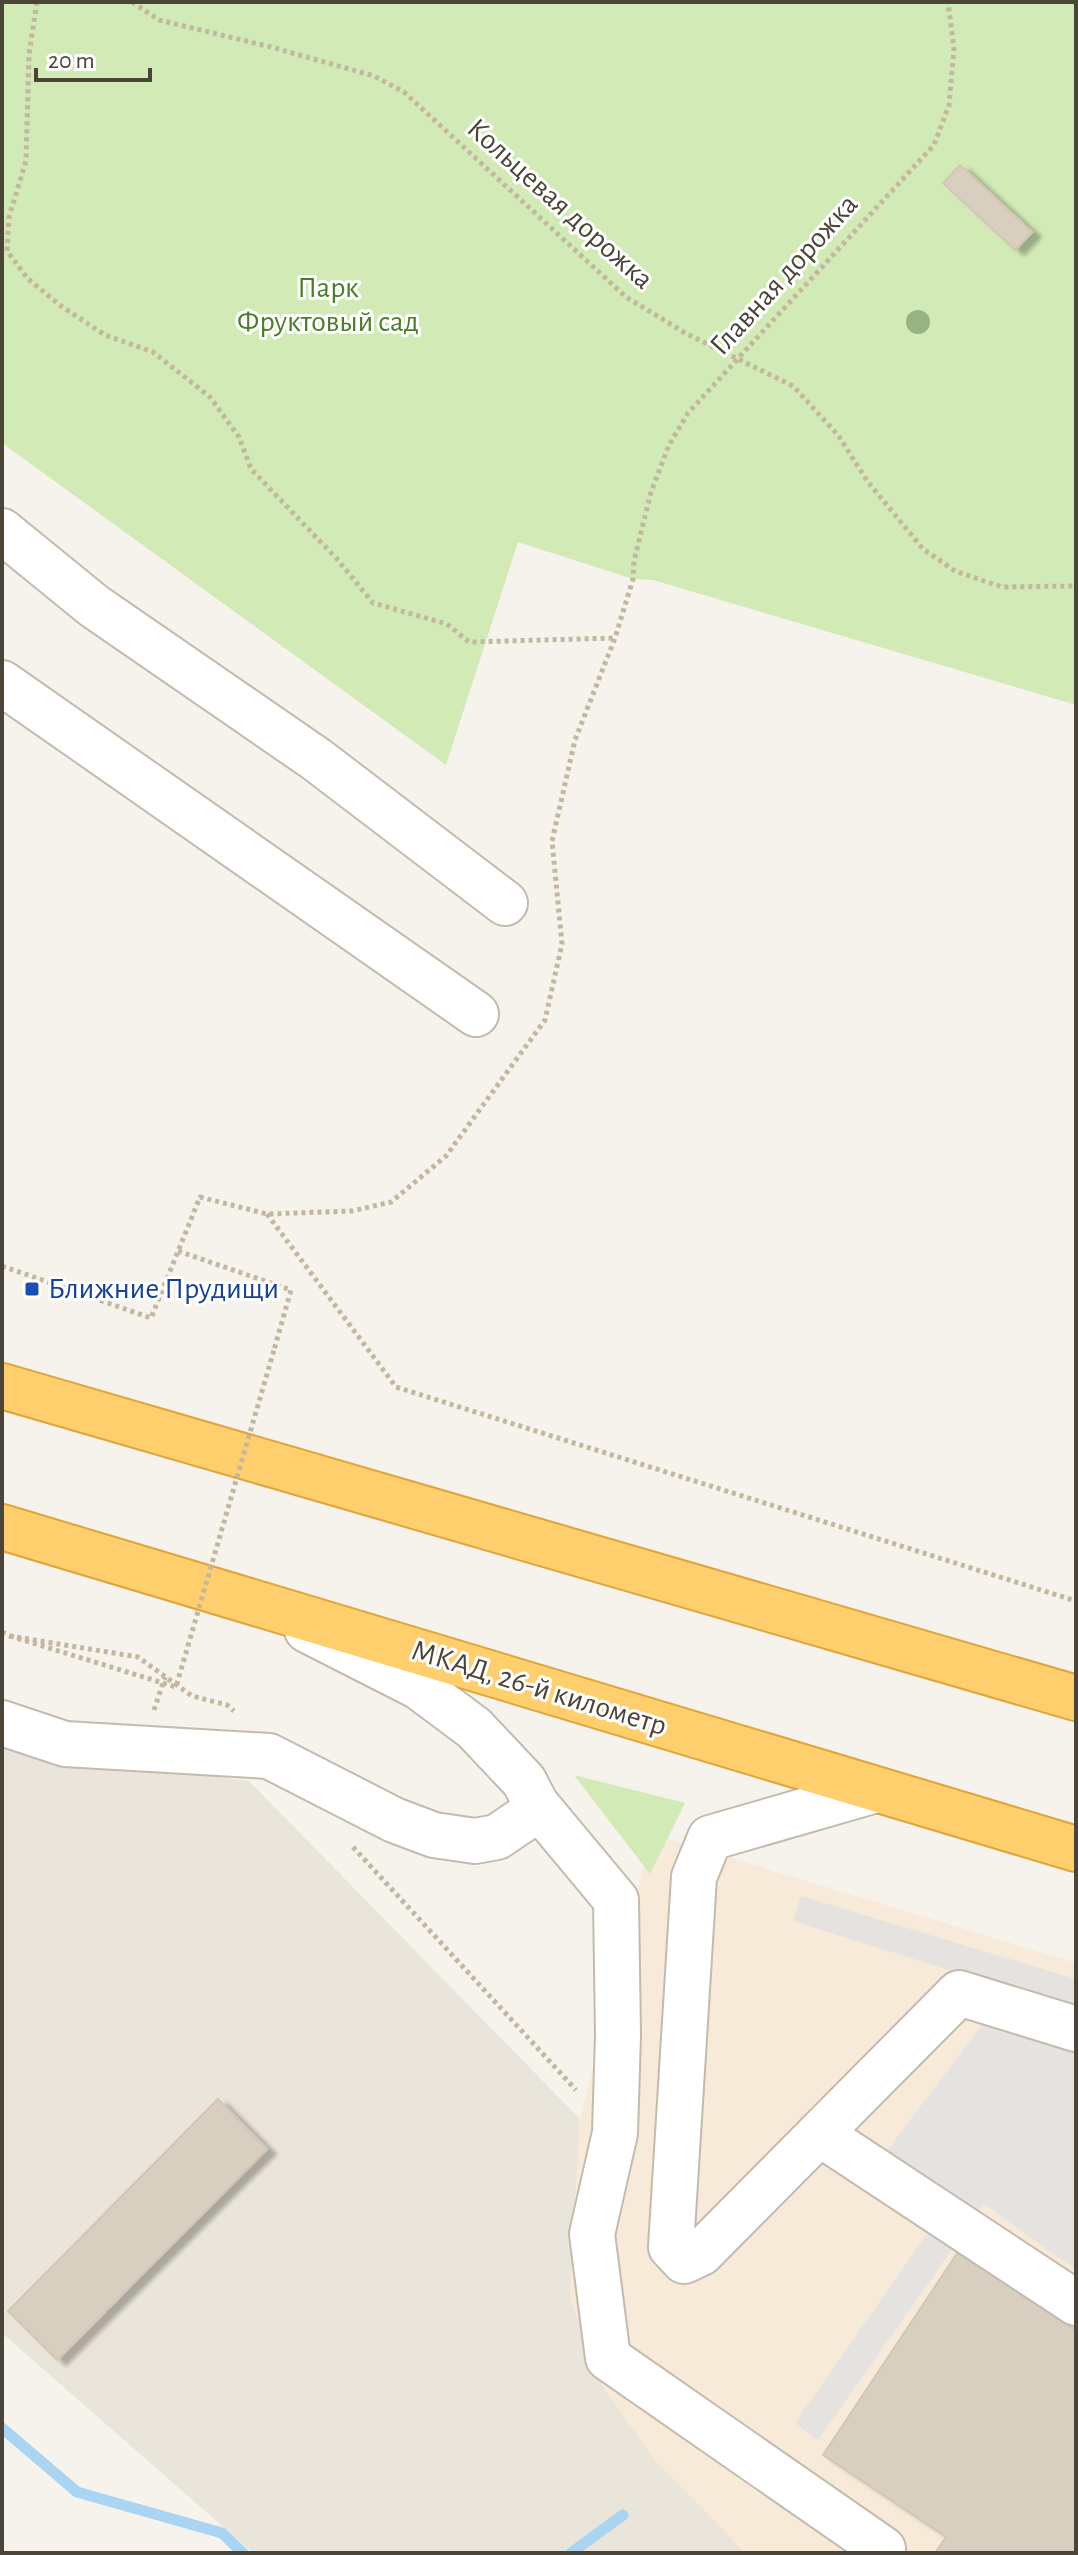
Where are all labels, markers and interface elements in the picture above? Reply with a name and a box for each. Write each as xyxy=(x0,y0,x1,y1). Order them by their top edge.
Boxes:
scale bar xyxy=(36,32,150,82)
text: 20 m xyxy=(48,49,95,73)
street label: Кольцевая дорожка xyxy=(461,113,659,295)
street label: Главная дорожка xyxy=(704,189,864,361)
park label: Парк Фруктовый сад xyxy=(237,273,419,337)
place label: Ближние Прудищи xyxy=(48,1274,279,1304)
marker: Ближние Прудищи xyxy=(23,1280,41,1298)
street label: МКАД, 26-й километр xyxy=(408,1635,670,1741)

